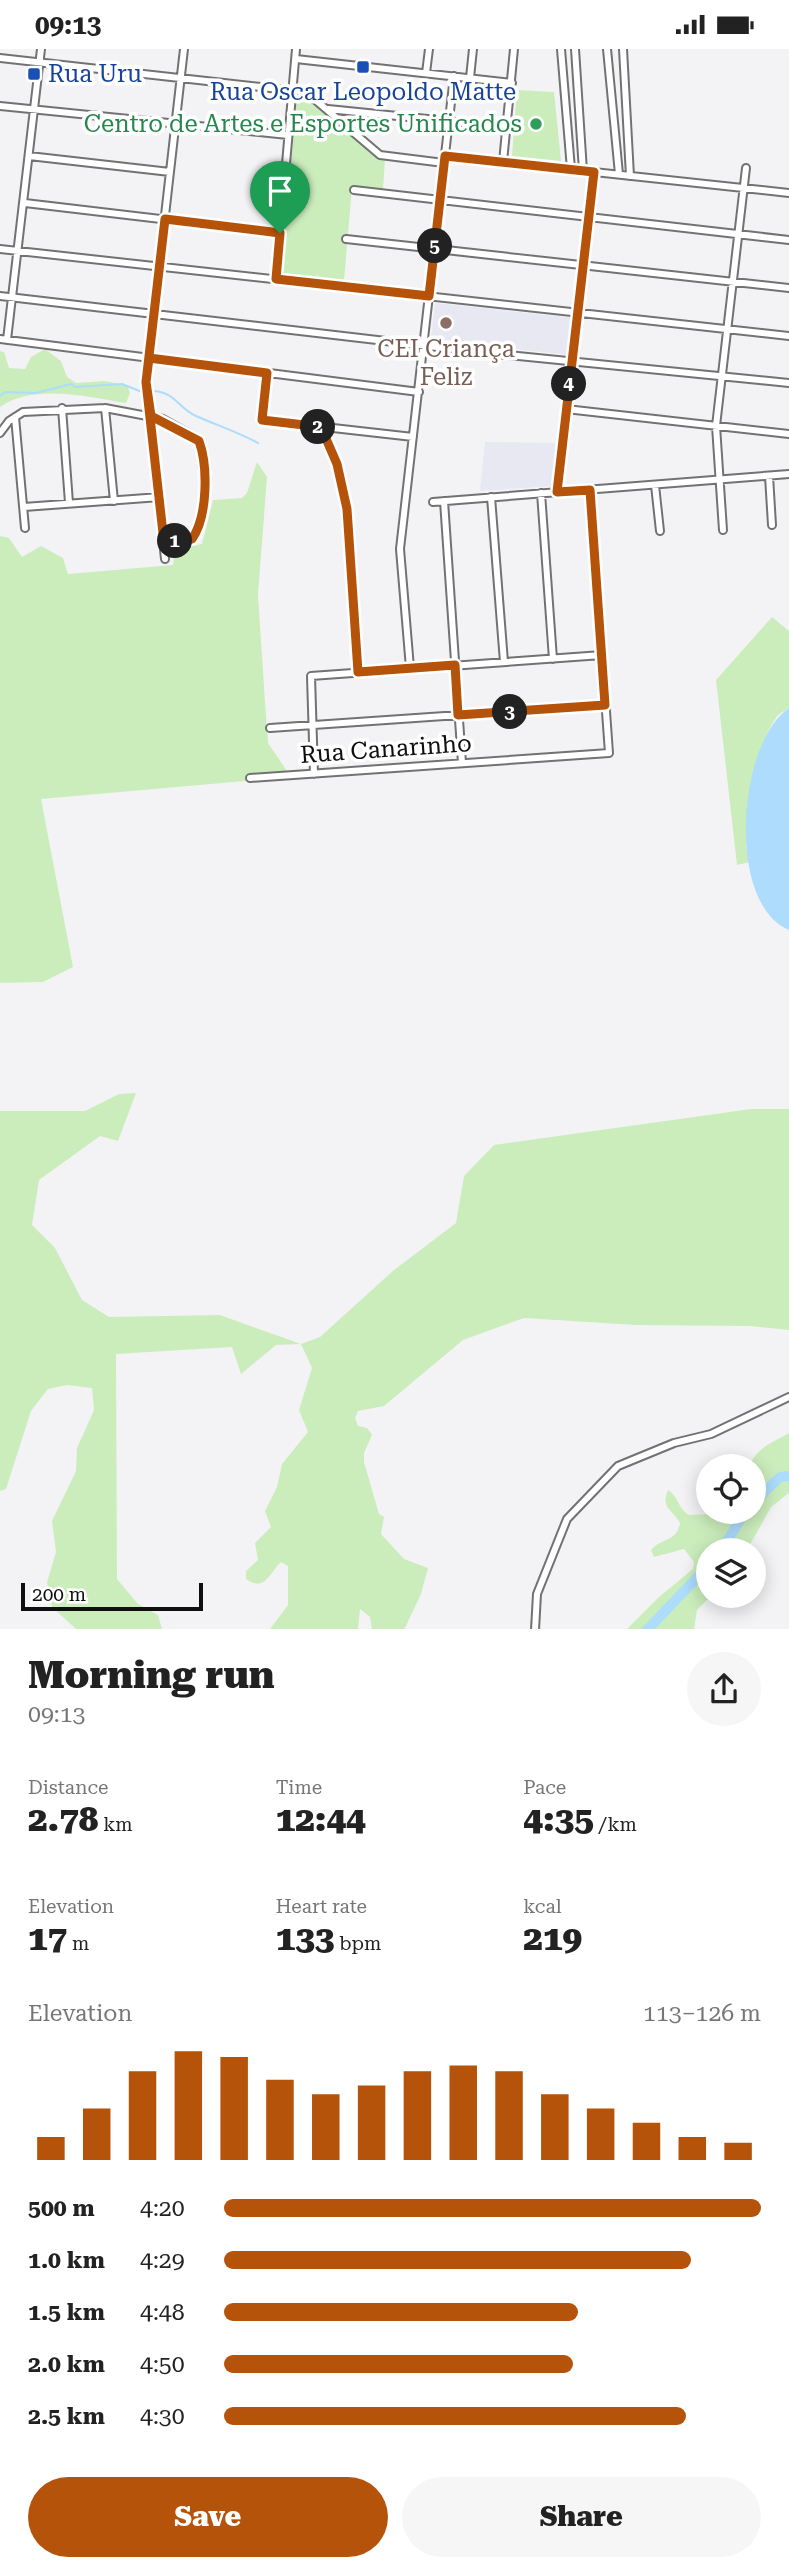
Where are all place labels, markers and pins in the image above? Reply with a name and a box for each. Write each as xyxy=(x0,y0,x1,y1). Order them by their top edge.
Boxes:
marker: Rua Oscar Leopoldo Matte xyxy=(355,59,371,75)
place label: Rua Uru xyxy=(48,60,142,88)
marker: Rua Uru xyxy=(26,66,42,82)
place label: Rua Oscar Leopoldo Matte xyxy=(210,78,516,106)
place label: Centro de Artes e Esportes Unificados xyxy=(84,110,522,138)
marker: Centro de Artes e Esportes Unificados xyxy=(528,116,544,132)
pin xyxy=(250,161,310,233)
pin: 5 xyxy=(418,229,452,263)
marker: CEI Criança Feliz xyxy=(438,315,454,331)
place label: CEI Criança Feliz xyxy=(377,335,515,391)
pin: 4 xyxy=(552,367,586,401)
pin: 2 xyxy=(300,409,336,445)
pin: 1 xyxy=(158,524,192,559)
pin: 3 xyxy=(492,695,528,729)

